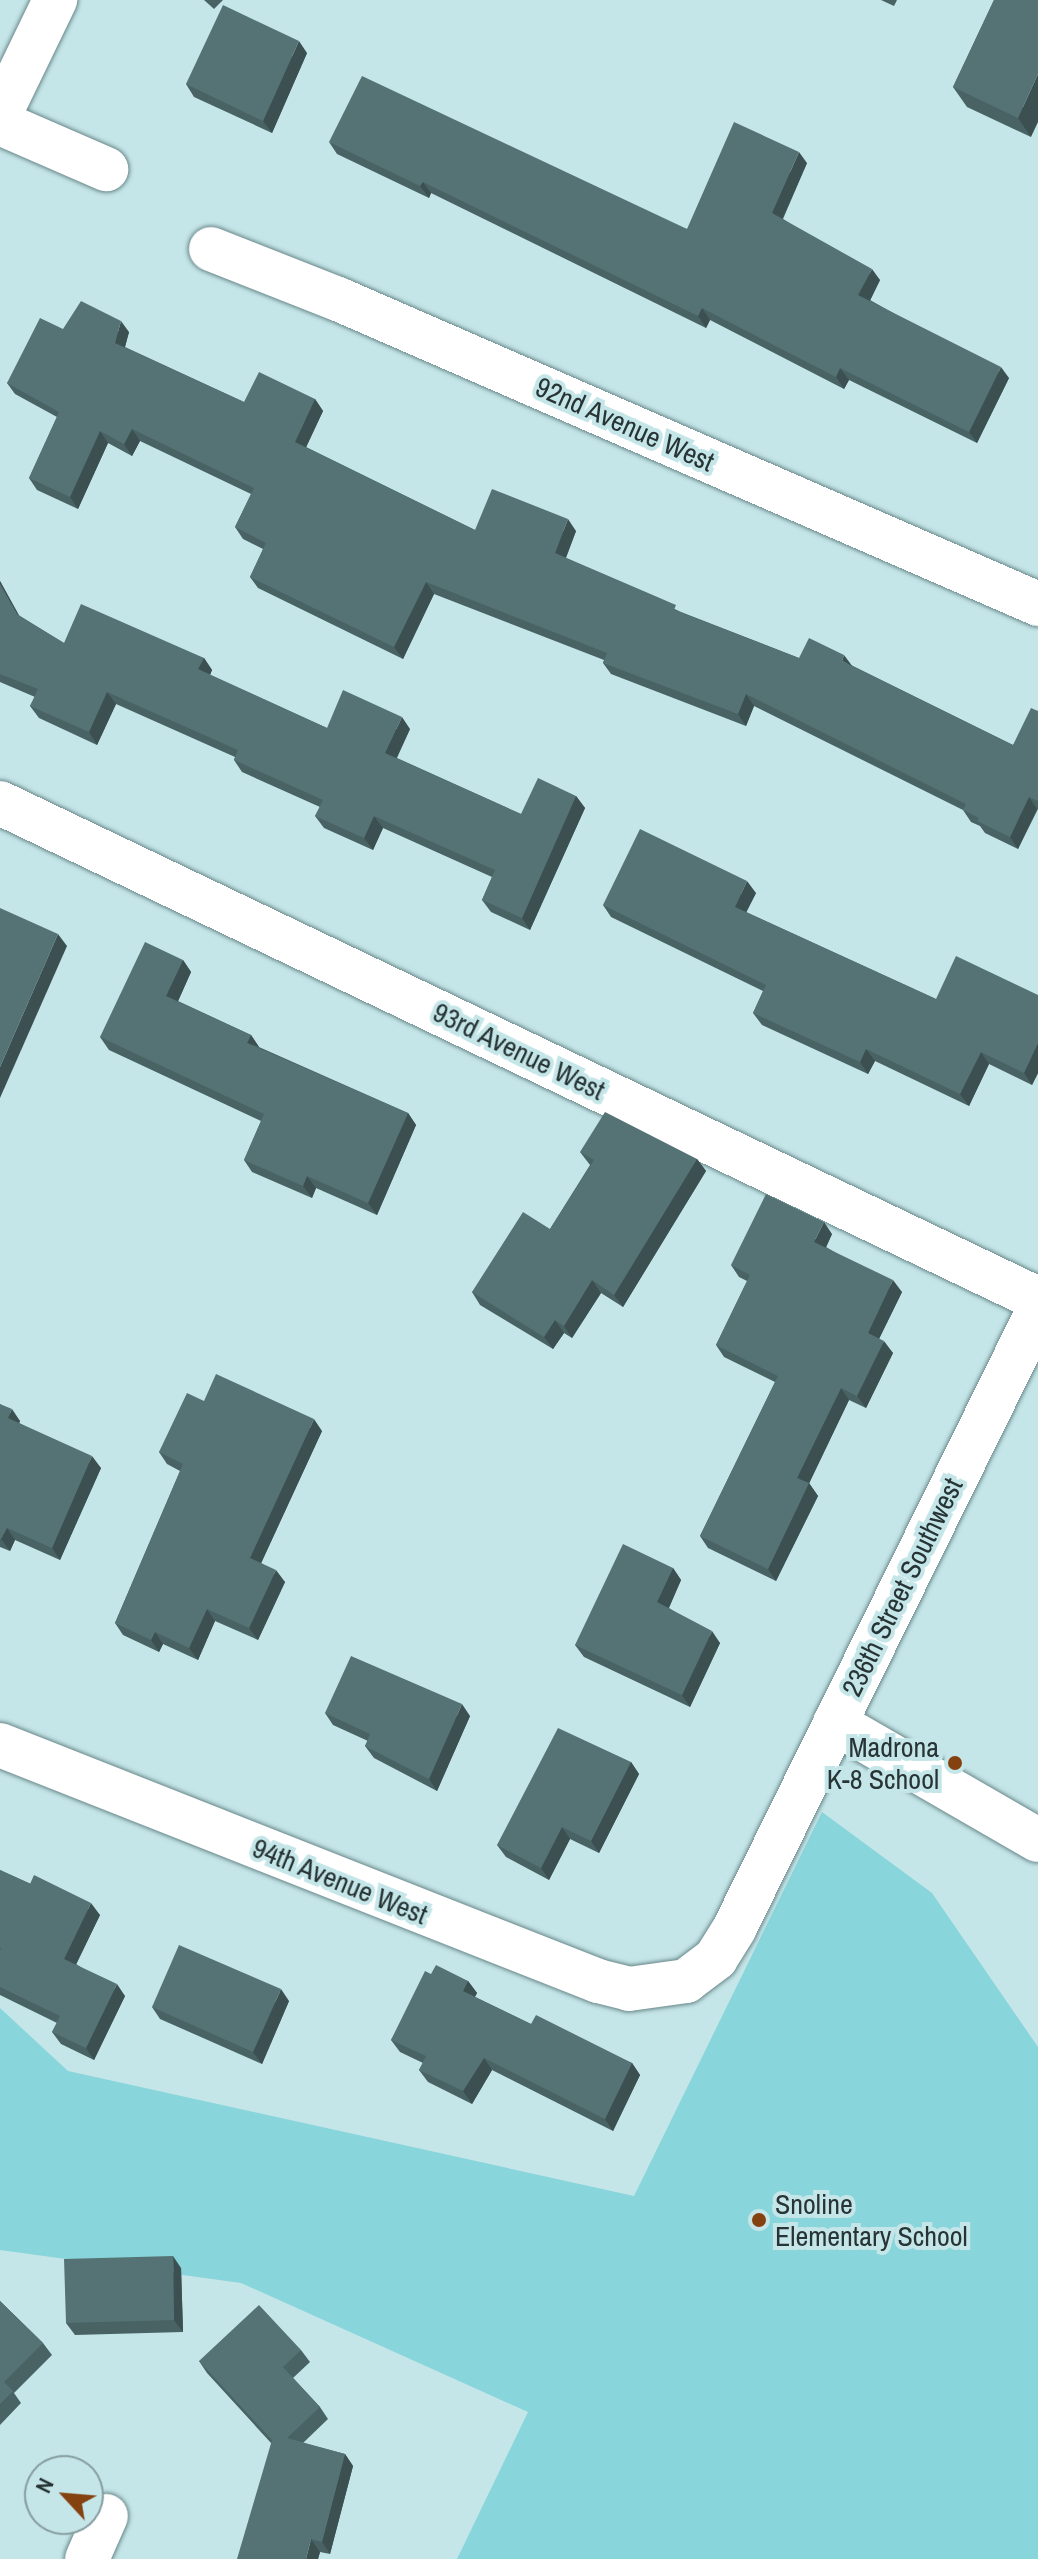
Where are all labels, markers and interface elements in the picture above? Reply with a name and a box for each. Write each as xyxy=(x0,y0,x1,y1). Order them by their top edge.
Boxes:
street label: 92nd Avenue West xyxy=(530,369,720,479)
street label: 93rd Avenue West xyxy=(427,995,611,1107)
street label: 236th Street Southwest xyxy=(835,1472,969,1702)
place label: Madrona K-8 School xyxy=(827,1730,939,1796)
marker: Madrona K-8 School xyxy=(946,1754,964,1772)
street label: 94th Avenue West xyxy=(247,1830,433,1932)
place label: Snoline Elementary School xyxy=(775,2187,968,2253)
marker: Snoline Elementary School xyxy=(750,2211,768,2229)
north arrow xyxy=(24,2455,104,2535)
text: N xyxy=(28,2473,61,2498)

